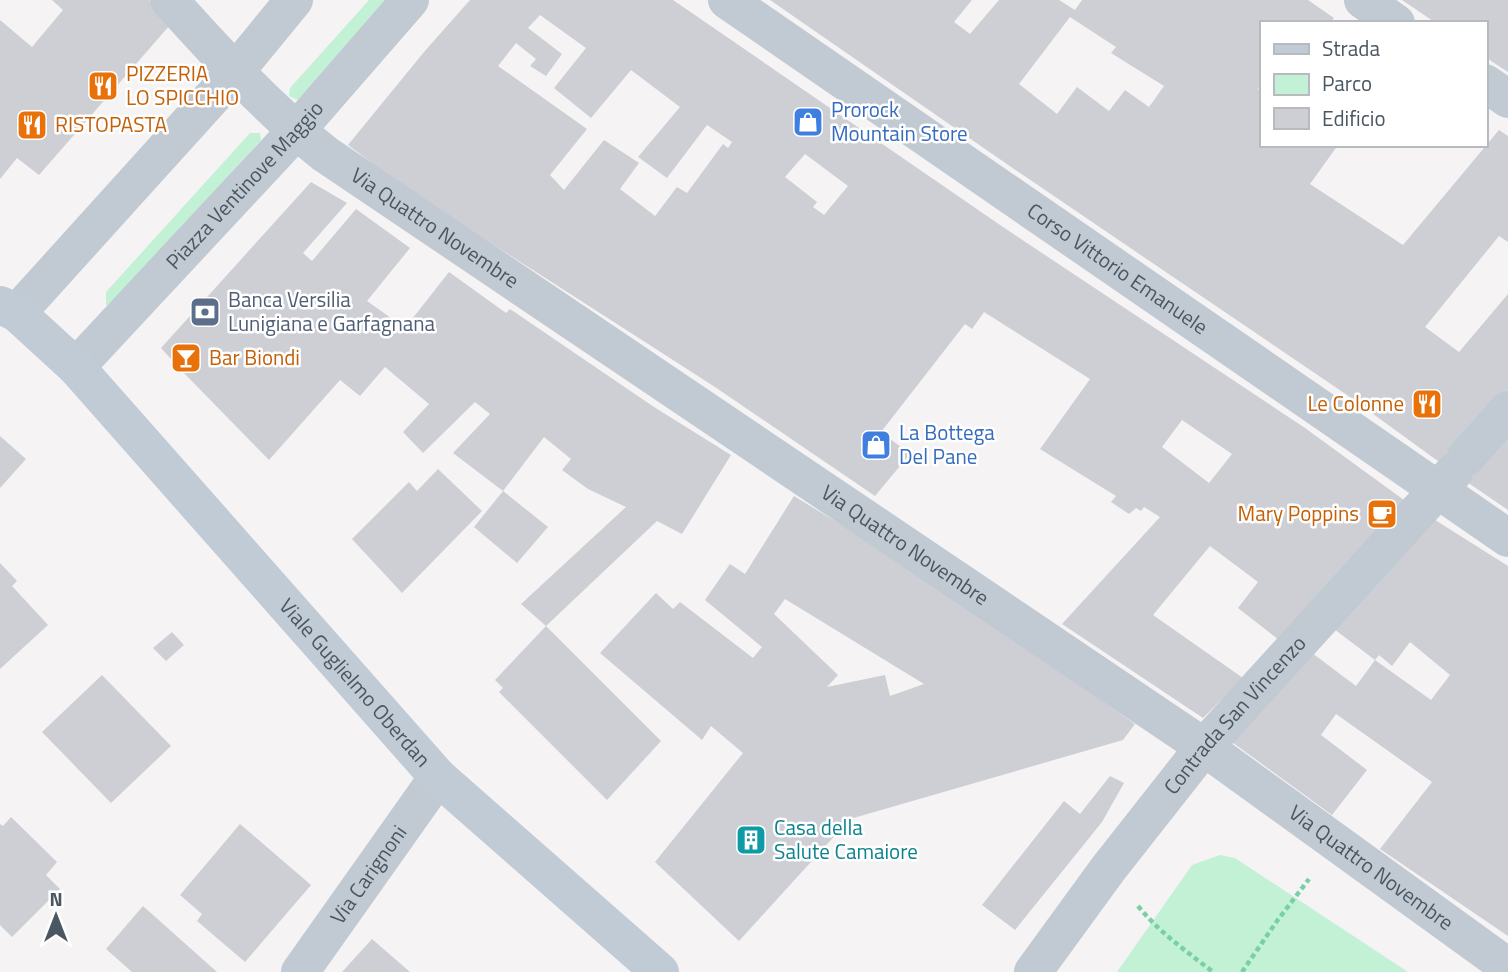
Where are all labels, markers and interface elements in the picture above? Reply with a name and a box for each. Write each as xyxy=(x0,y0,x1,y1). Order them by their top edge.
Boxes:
legend xyxy=(1260,21,1487,147)
text: Strada xyxy=(1322,32,1380,64)
place label: PIZZERIA LO SPICCHIO xyxy=(126,57,239,113)
text: Parco xyxy=(1322,67,1372,99)
restaurant icon: PIZZERIA LO SPICCHIO xyxy=(86,69,120,103)
street label: Piazza Ventinove Maggio xyxy=(158,93,331,276)
place label: Prorock Mountain Store xyxy=(831,93,968,149)
text: Edificio xyxy=(1322,102,1386,134)
shop icon: Prorock Mountain Store xyxy=(791,105,825,139)
restaurant icon: RISTOPASTA xyxy=(15,108,49,142)
place label: RISTOPASTA xyxy=(55,108,168,140)
street label: Via Quattro Novembre xyxy=(345,159,526,296)
street label: Corso Vittorio Emanuele xyxy=(1021,194,1215,342)
place label: Banca Versilia Lunigiana e Garfagnana xyxy=(228,283,436,339)
bank icon: Banca Versilia Lunigiana e Garfagnana xyxy=(188,295,222,329)
bar icon: Bar Biondi xyxy=(169,341,203,375)
place label: Bar Biondi xyxy=(209,341,300,373)
place label: Le Colonne xyxy=(1307,387,1404,419)
restaurant icon: Le Colonne xyxy=(1410,387,1444,421)
place label: La Bottega Del Pane xyxy=(899,416,995,472)
shop icon: La Bottega Del Pane xyxy=(859,428,893,462)
street label: Via Quattro Novembre xyxy=(815,476,996,613)
place label: Mary Poppins xyxy=(1238,497,1359,529)
cafe icon: Mary Poppins xyxy=(1365,497,1399,531)
street label: Viale Guglielmo Oberdan xyxy=(272,591,439,774)
street label: Contrada San Vincenzo xyxy=(1155,628,1313,801)
street label: Via Quattro Novembre xyxy=(1283,796,1461,938)
place label: Casa della Salute Camaiore xyxy=(774,811,918,867)
street label: Via Carignoni xyxy=(322,818,414,930)
building icon: Casa della Salute Camaiore xyxy=(734,823,768,857)
north arrow xyxy=(21,881,91,951)
text: N xyxy=(49,884,63,913)

